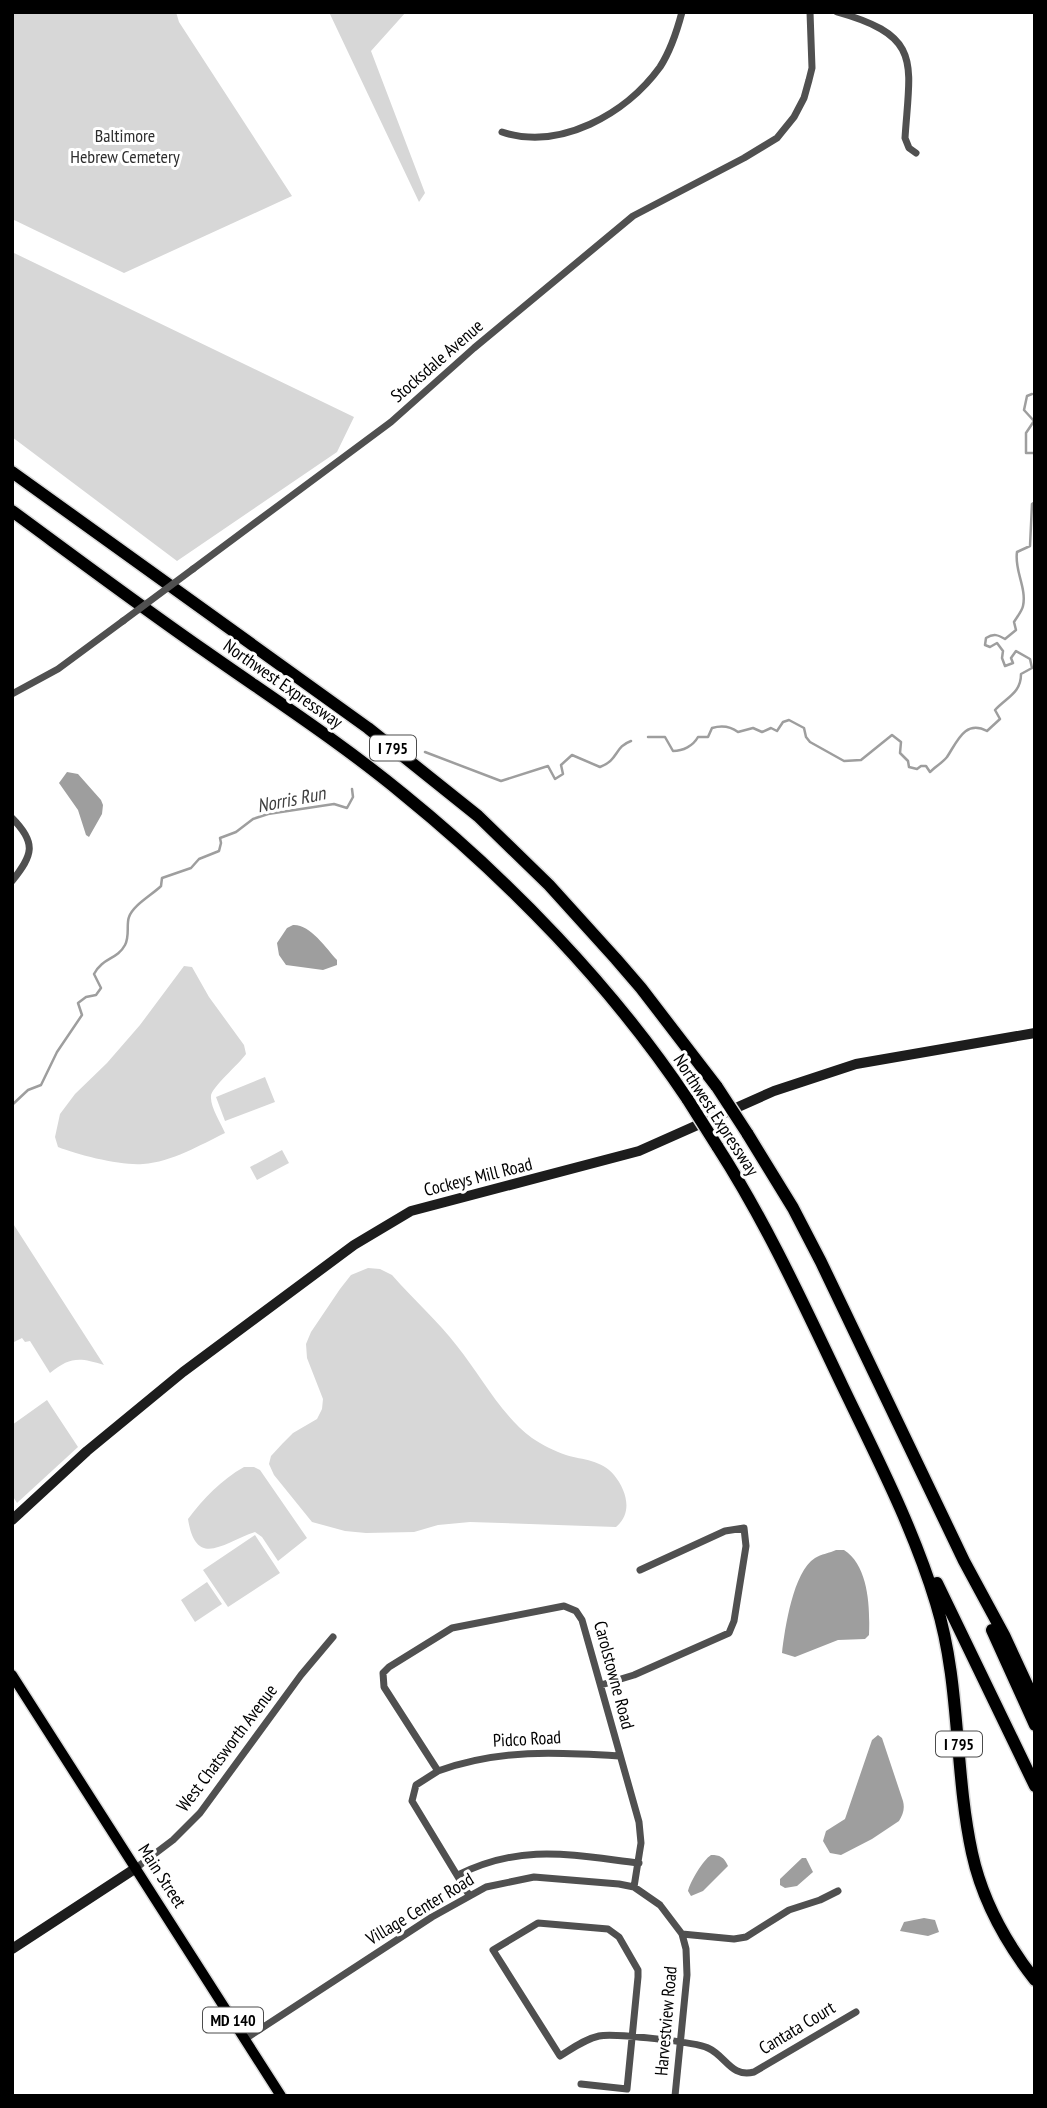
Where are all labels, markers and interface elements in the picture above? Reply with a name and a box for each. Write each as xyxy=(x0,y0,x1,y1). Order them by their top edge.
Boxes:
park label: Baltimore Hebrew Cemetery xyxy=(70,124,180,168)
street label: Stocksdale Avenue xyxy=(386,314,488,407)
street label: Northwest Expressway xyxy=(219,634,348,733)
road number: I 795 xyxy=(370,736,416,761)
water label: Norris Run xyxy=(255,780,329,817)
street label: Northwest Expressway xyxy=(669,1050,764,1180)
street label: Cockeys Mill Road xyxy=(421,1152,534,1201)
street label: Carolstowne Road xyxy=(589,1618,640,1732)
street label: West Chatsworth Avenue xyxy=(171,1680,282,1816)
street label: Pidco Road xyxy=(492,1725,562,1752)
road number: I 795 xyxy=(936,1732,982,1756)
street label: Main Street xyxy=(133,1839,192,1912)
street label: Village Center Road xyxy=(361,1867,478,1950)
street label: Harvestview Road xyxy=(649,1965,682,2077)
street label: Cantata Court xyxy=(754,1996,839,2059)
road number: MD 140 xyxy=(203,2008,263,2032)

